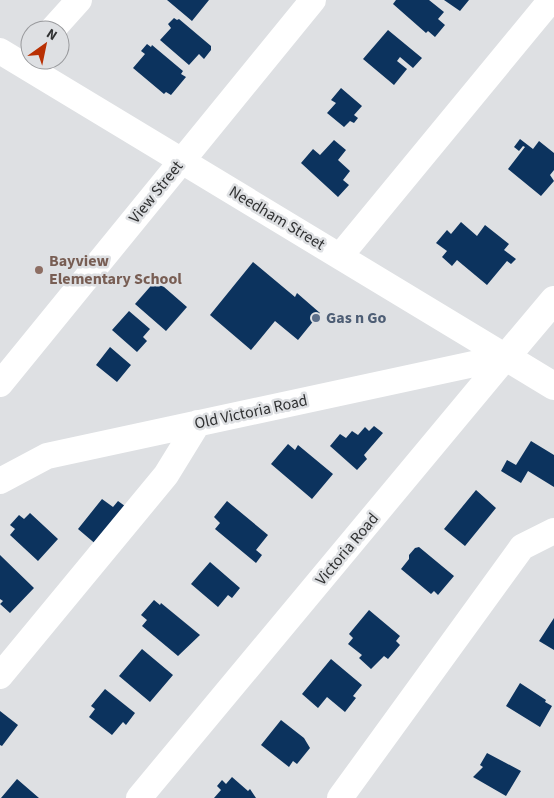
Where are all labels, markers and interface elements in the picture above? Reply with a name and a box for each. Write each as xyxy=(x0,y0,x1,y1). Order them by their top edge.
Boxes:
north arrow xyxy=(20,20,70,70)
text: N xyxy=(42,24,61,46)
street label: View Street xyxy=(124,155,189,228)
street label: Needham Street xyxy=(225,181,330,256)
place label: Bayview Elementary School xyxy=(49,250,182,290)
marker: Bayview Elementary School xyxy=(33,264,45,276)
place label: Gas n Go xyxy=(326,307,386,329)
marker: Gas n Go xyxy=(310,312,322,324)
street label: Old Victoria Road xyxy=(192,389,310,435)
street label: Victoria Road xyxy=(310,508,384,590)

